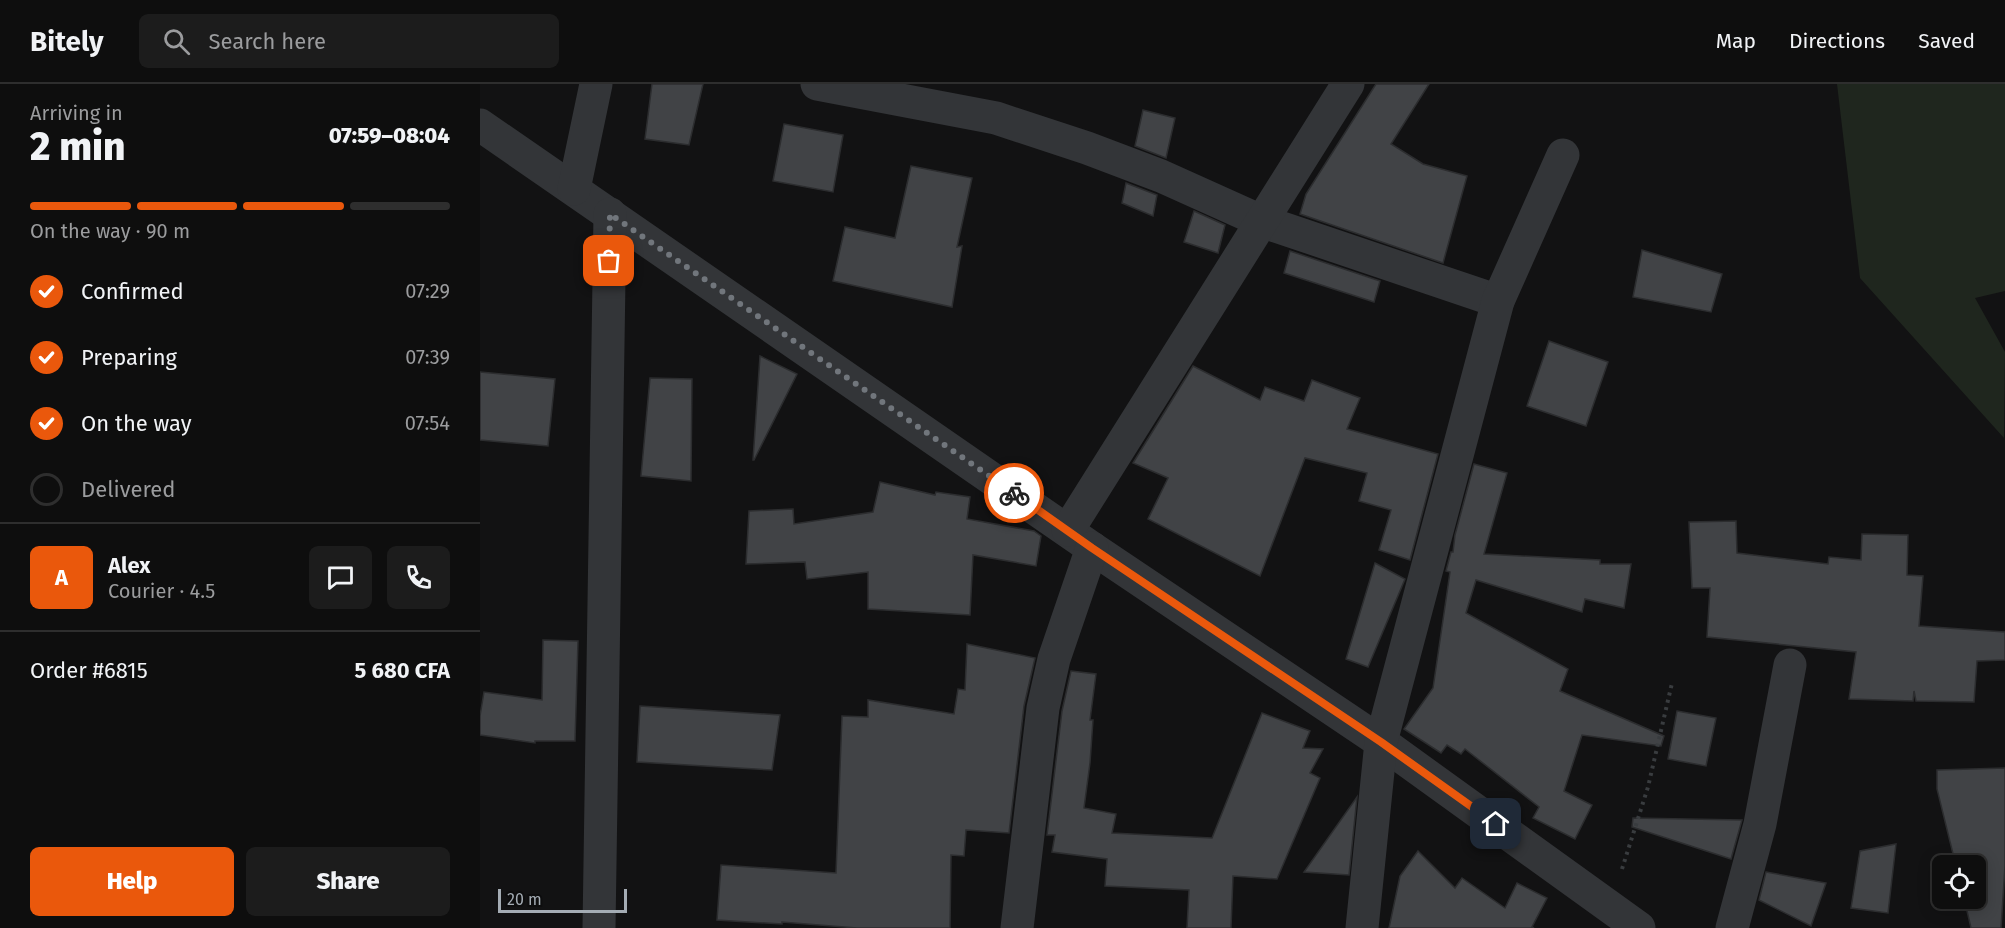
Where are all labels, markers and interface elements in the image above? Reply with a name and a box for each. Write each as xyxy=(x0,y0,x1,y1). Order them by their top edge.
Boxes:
search box xyxy=(139,14,559,68)
text: Bitely xyxy=(30,25,103,58)
icon: search xyxy=(160,25,193,58)
text: Search here xyxy=(208,28,326,55)
text: Map xyxy=(1716,28,1756,54)
text: Directions xyxy=(1789,28,1885,54)
text: Saved xyxy=(1918,28,1975,54)
text: Arriving in xyxy=(30,101,123,125)
text: 07:59–08:04 xyxy=(329,122,450,149)
text: 2 min xyxy=(30,124,126,170)
text: On the way · 90 m xyxy=(30,219,190,243)
pin xyxy=(583,235,634,286)
icon: bag xyxy=(592,244,625,277)
icon: check xyxy=(30,275,63,308)
text: Confirmed xyxy=(81,278,184,305)
text: 07:29 xyxy=(405,279,450,303)
icon: check xyxy=(30,341,63,374)
text: Preparing xyxy=(81,344,177,371)
text: 07:39 xyxy=(405,345,450,369)
icon: check xyxy=(30,407,63,440)
text: On the way xyxy=(81,410,192,437)
text: 07:54 xyxy=(405,411,450,435)
courier xyxy=(984,463,1044,523)
text: Delivered xyxy=(81,476,176,503)
icon: bike xyxy=(998,477,1031,510)
button: chat xyxy=(309,546,372,609)
button: phone xyxy=(387,546,450,609)
text: Alex xyxy=(108,552,151,579)
text: A xyxy=(55,564,68,591)
text: Courier · 4.5 xyxy=(108,579,215,603)
text: Order #6815 xyxy=(30,657,148,684)
text: 5 680 CFA xyxy=(354,657,450,684)
pin xyxy=(1470,798,1521,849)
icon: home xyxy=(1479,807,1512,840)
button: Help xyxy=(30,847,234,916)
button: Share xyxy=(246,847,450,916)
map controls xyxy=(1932,855,1986,909)
button: locate xyxy=(1932,855,1986,909)
scale bar xyxy=(498,886,627,914)
text: 20 m xyxy=(507,890,542,909)

